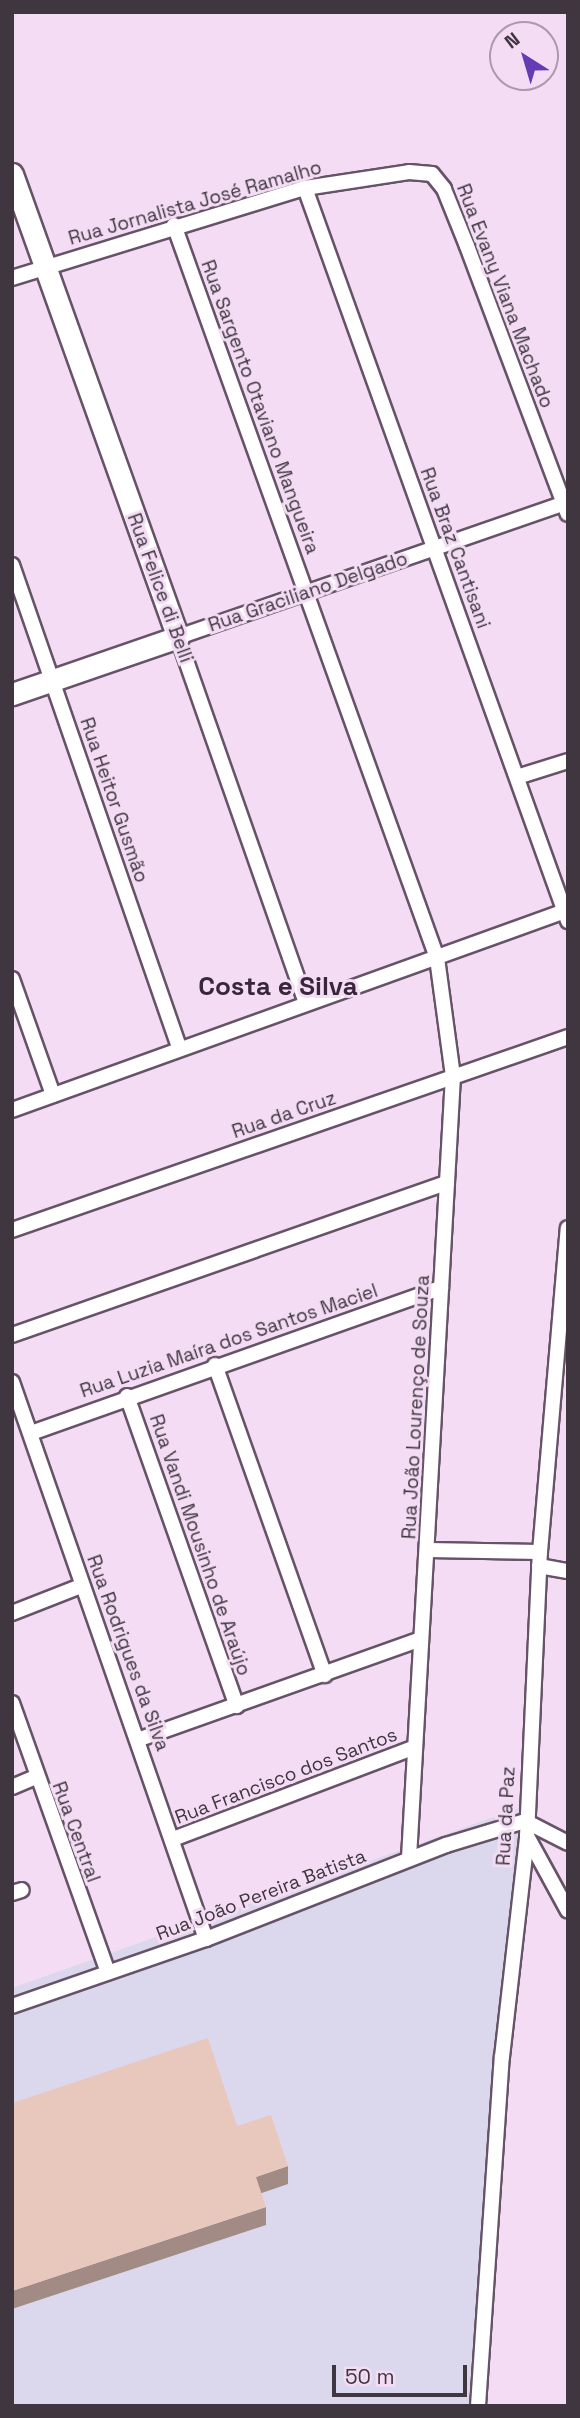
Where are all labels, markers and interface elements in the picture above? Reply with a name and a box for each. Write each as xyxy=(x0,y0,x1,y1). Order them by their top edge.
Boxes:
north arrow xyxy=(489,21,559,91)
text: N xyxy=(500,27,525,54)
street label: Rua Jornalista José Ramalho xyxy=(66,156,324,250)
street label: Rua Evany Viana Machado xyxy=(452,181,558,411)
street label: Rua Sargento Otaviano Mangueira xyxy=(196,257,324,557)
street label: Rua Braz Cantisani xyxy=(415,464,495,632)
street label: Rua Felice di Belli xyxy=(122,510,198,666)
street label: Rua Graciliano Delgado xyxy=(205,547,411,637)
street label: Rua Heitor Gusmão xyxy=(75,715,153,885)
district label: Costa e Silva xyxy=(198,971,358,1003)
street label: Rua da Cruz xyxy=(229,1087,339,1143)
street label: Rua João Lourenço de Souza xyxy=(398,1274,434,1540)
street label: Rua Luzia Maíra dos Santos Maciel xyxy=(77,1279,381,1403)
street label: Rua Vandi Mousinho de Araújo xyxy=(144,1411,256,1679)
street label: Rua Rodrigues da Silva xyxy=(82,1552,174,1754)
street label: Rua Francisco dos Santos xyxy=(172,1723,400,1829)
street label: Rua da Paz xyxy=(492,1766,520,1866)
street label: Rua Central xyxy=(47,1779,105,1885)
street label: Rua João Pereira Batista xyxy=(153,1844,369,1946)
scale bar xyxy=(335,2352,470,2396)
text: 50 m xyxy=(345,2363,395,2390)

